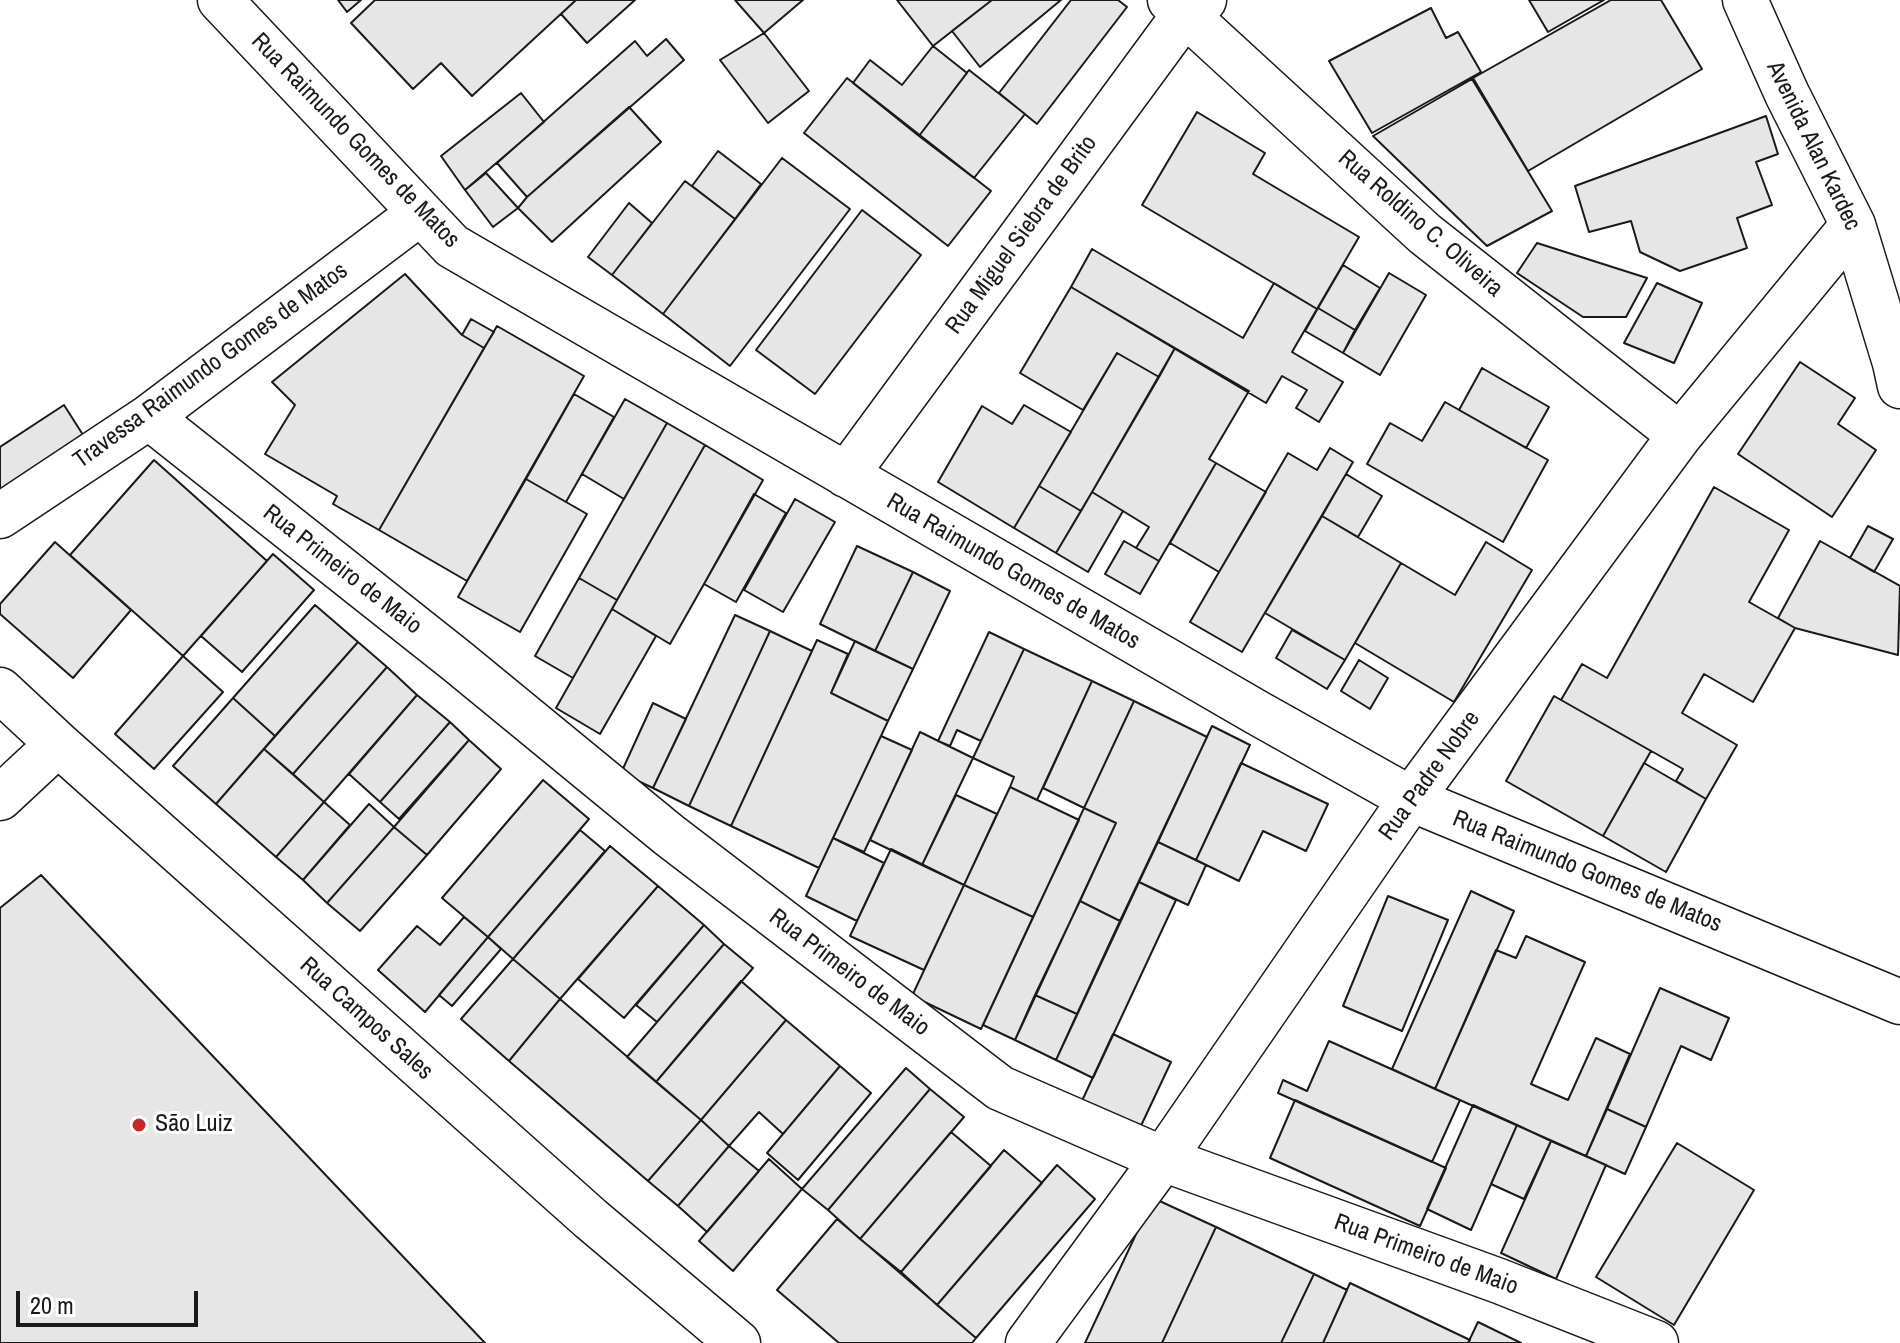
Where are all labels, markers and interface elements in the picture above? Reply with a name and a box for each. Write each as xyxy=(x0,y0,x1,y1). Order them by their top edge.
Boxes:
street label: Rua Raimundo Gomes de Matos xyxy=(245,28,465,254)
street label: Avenida Alan Kardec xyxy=(1760,57,1866,235)
street label: Rua Miguel Siebra de Brito xyxy=(940,130,1104,340)
street label: Rua Roldino C. Oliveira xyxy=(1332,145,1508,303)
street label: Travessa Raimundo Gomes de Matos xyxy=(68,257,354,475)
street label: Rua Raimundo Gomes de Matos xyxy=(881,488,1145,656)
street label: Rua Primeiro de Maio xyxy=(257,499,427,641)
street label: Rua Padre Nobre xyxy=(1373,706,1487,846)
street label: Rua Raimundo Gomes de Matos xyxy=(1448,805,1726,939)
street label: Rua Primeiro de Maio xyxy=(763,903,935,1043)
street label: Rua Campos Sales xyxy=(293,952,439,1086)
place label: São Luiz xyxy=(155,1111,233,1139)
marker: São Luiz xyxy=(130,1116,148,1134)
street label: Rua Primeiro de Maio xyxy=(1330,1208,1522,1302)
scale bar xyxy=(20,1275,202,1325)
text: 20 m xyxy=(30,1289,74,1321)

